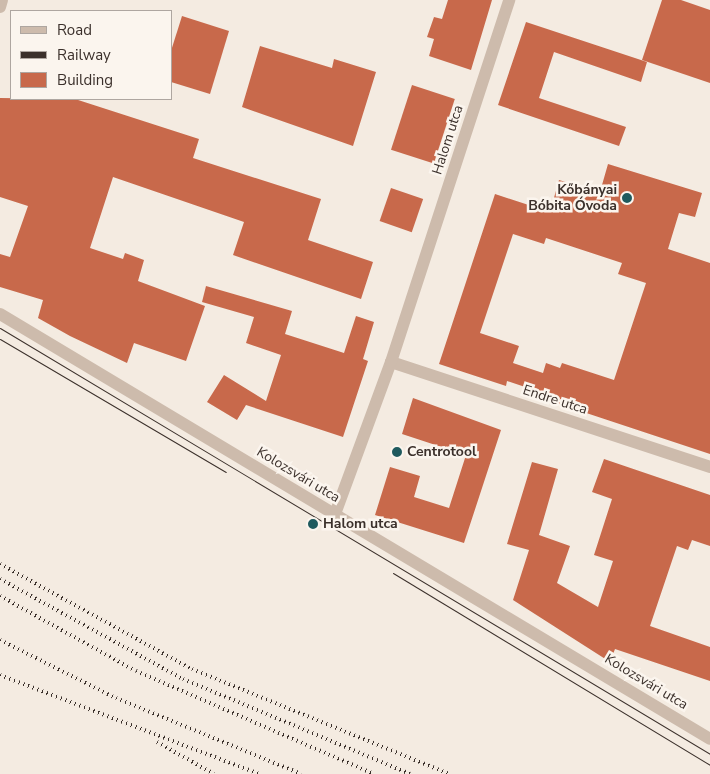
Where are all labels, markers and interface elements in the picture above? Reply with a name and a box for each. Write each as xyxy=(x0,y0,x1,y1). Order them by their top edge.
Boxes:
legend xyxy=(10,10,172,100)
text: Road xyxy=(57,20,92,40)
text: Railway xyxy=(57,45,111,65)
text: Building xyxy=(57,70,113,90)
street label: Halom utca xyxy=(429,103,467,177)
place label: Kőbányai Bóbita Óvoda xyxy=(528,182,617,214)
marker: Kőbányai Bóbita Óvoda xyxy=(621,192,633,204)
street label: Endre utca xyxy=(521,382,589,418)
street label: Kolozsvári utca xyxy=(253,444,343,506)
place label: Centrotool xyxy=(407,444,476,460)
marker: Centrotool xyxy=(391,446,403,458)
place label: Halom utca xyxy=(323,516,398,532)
marker: Halom utca xyxy=(307,518,319,530)
street label: Kolozsvári utca xyxy=(601,651,691,713)

